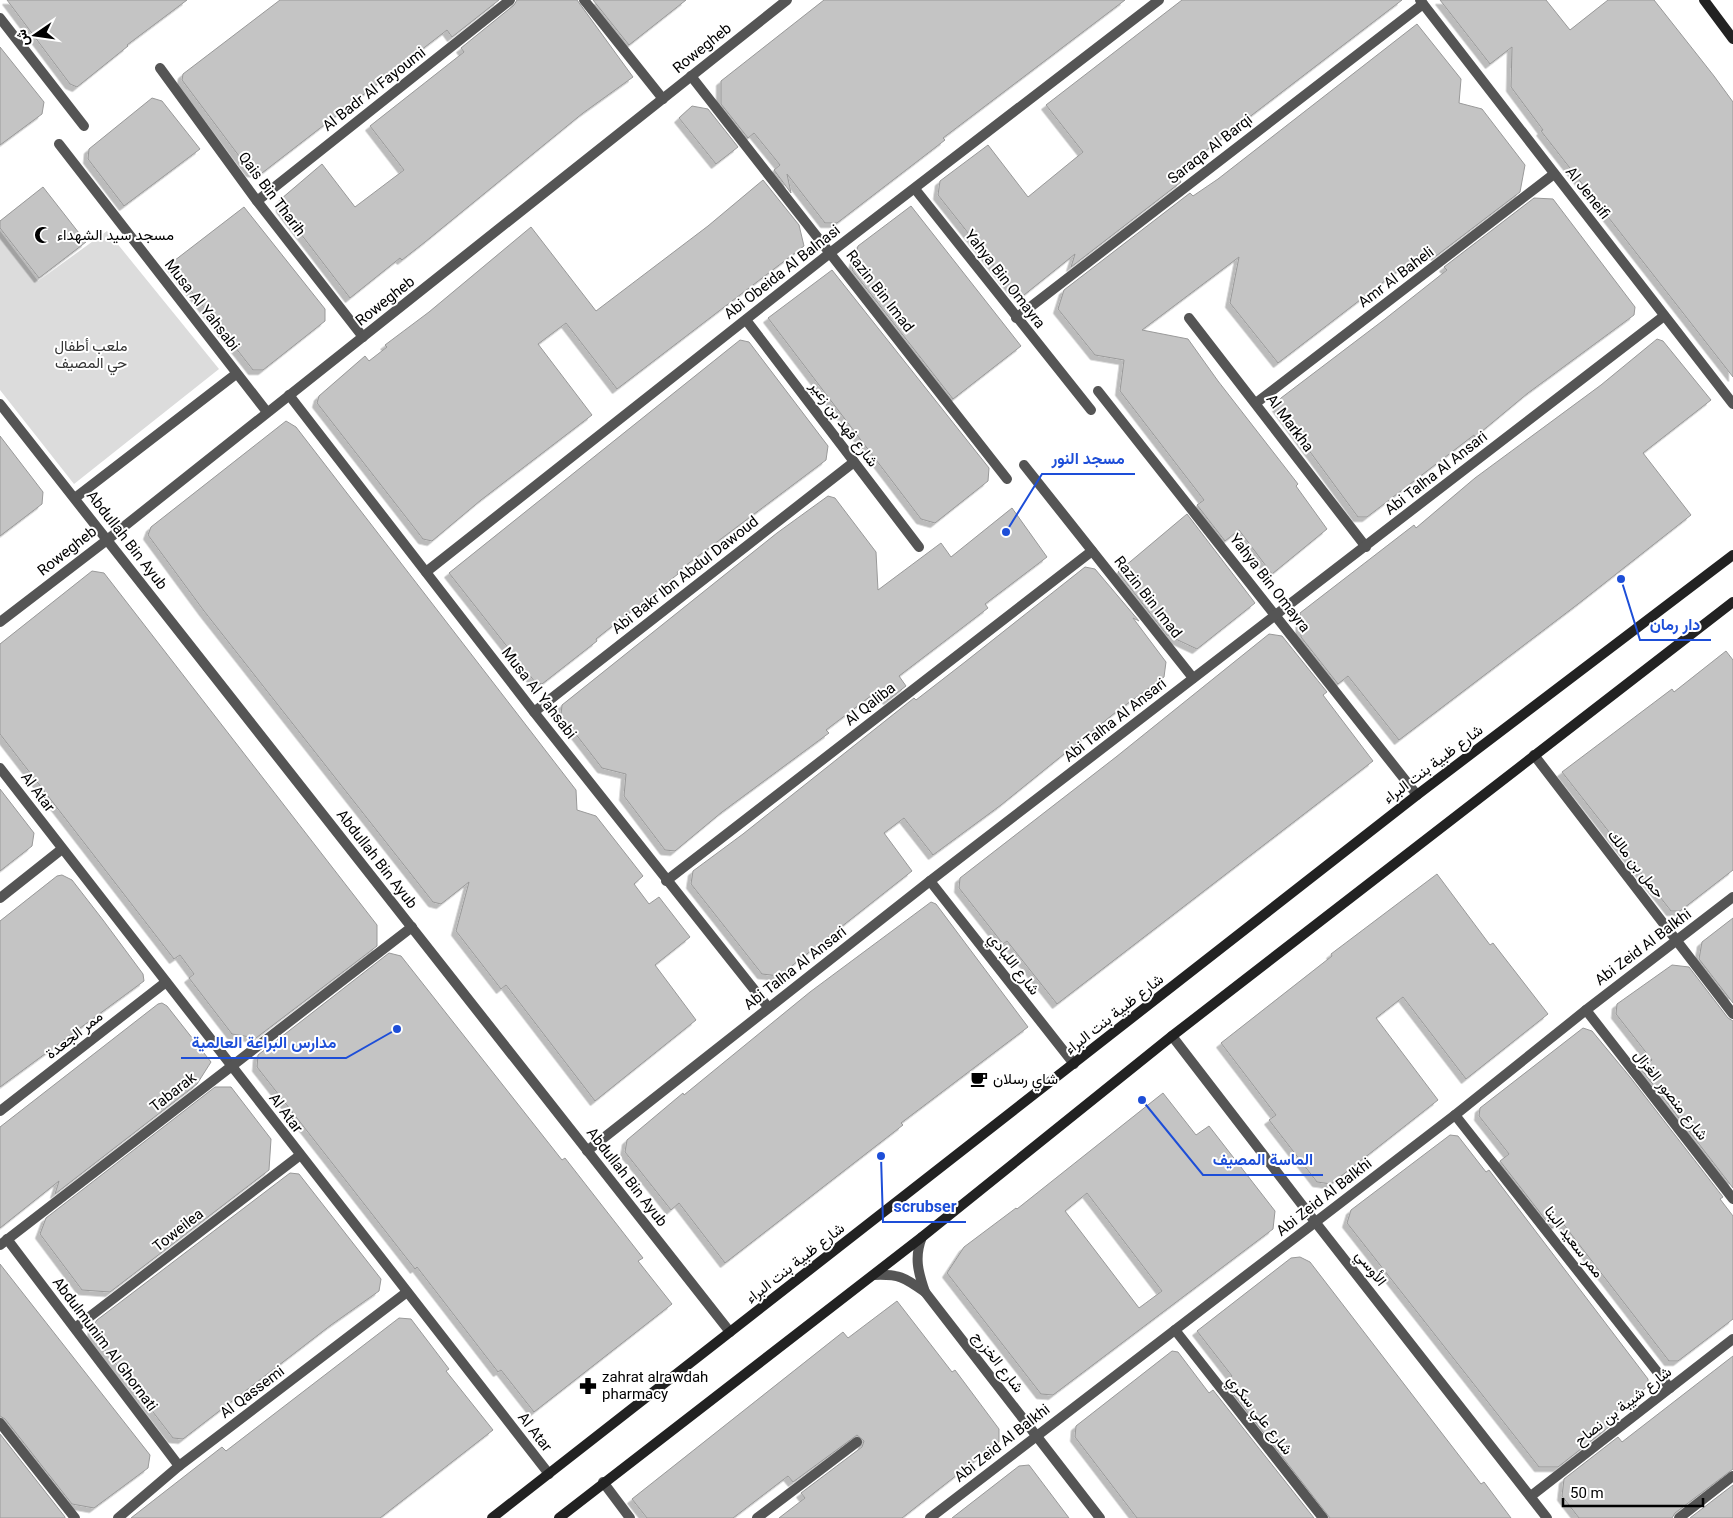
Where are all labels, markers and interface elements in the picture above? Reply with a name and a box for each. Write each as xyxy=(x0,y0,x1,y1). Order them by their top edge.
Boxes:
north arrow xyxy=(10,10,60,60)
street label: Rowegheb xyxy=(669,19,735,77)
text: ش xyxy=(13,28,33,48)
street label: Al Badr Al Fayoumi xyxy=(319,43,429,135)
street label: Saraqa Al Barqi xyxy=(1164,110,1256,188)
street label: Qais Bin Tharih xyxy=(235,148,309,240)
street label: Al Jeneifi xyxy=(1562,163,1614,223)
street label: Abi Obeida Al Balnasi xyxy=(720,221,844,323)
mosque icon: مسجد سيد الشهداء xyxy=(33,225,53,245)
place label: مسجد سيد الشهداء xyxy=(57,226,174,244)
street label: Yahya Bin Omayra xyxy=(961,226,1049,332)
street label: Amr Al Baheli xyxy=(1355,243,1437,311)
street label: Razin Bin Imad xyxy=(842,246,918,336)
street label: Musa Al Yahsabi xyxy=(161,256,243,354)
street label: Rowegheb xyxy=(352,272,418,330)
park label: ملعب أطفال حي المصيف xyxy=(54,337,128,376)
street label: شارع فهد بن زعير xyxy=(804,377,882,472)
street label: Al Markha xyxy=(1262,391,1318,455)
street label: Abi Talha Al Ansari xyxy=(1381,427,1491,519)
callout: مسجد النور xyxy=(1042,443,1135,474)
text: مسجد النور xyxy=(1050,449,1125,469)
street label: Abdullah Bin Ayub xyxy=(83,487,171,593)
street label: Abi Bakr Ibn Abdul Dawoud xyxy=(608,512,762,638)
street label: Rowegheb xyxy=(34,522,100,580)
street label: Yahya Bin Omayra xyxy=(1226,530,1314,636)
street label: Razin Bin Imad xyxy=(1110,552,1186,642)
callout: دار رمان xyxy=(1640,609,1711,640)
text: دار رمان xyxy=(1650,615,1700,635)
street label: Musa Al Yahsabi xyxy=(498,644,580,742)
street label: Abi Talha Al Ansari xyxy=(1060,674,1170,766)
street label: Al Qaliba xyxy=(841,679,899,729)
street label: شارع ظبية بنت البراء xyxy=(1380,721,1488,809)
street label: Al Atar xyxy=(17,769,59,815)
street label: Abdullah Bin Ayub xyxy=(333,806,421,912)
street label: حمل بن مالك xyxy=(1603,826,1668,902)
street label: Abi Zeid Al Balkhi xyxy=(1591,905,1695,989)
street label: Abi Talha Al Ansari xyxy=(740,922,850,1014)
street label: شارع اللبادي xyxy=(981,930,1044,1001)
street label: شارع ظبية بنت البراء xyxy=(1061,970,1168,1060)
street label: ممر الجعدة xyxy=(42,1007,106,1063)
callout: مدارس البراعة العالمية xyxy=(181,1027,346,1058)
text: مدارس البراعة العالمية xyxy=(192,1033,337,1053)
street label: شارع منصور الغزال xyxy=(1629,1046,1712,1145)
street label: Tabarak xyxy=(146,1068,200,1116)
cafe icon: شاي رسلان xyxy=(969,1069,989,1089)
place label: شاي رسلان xyxy=(993,1070,1058,1092)
street label: Al Atar xyxy=(265,1090,307,1136)
street label: Abdullah Bin Ayub xyxy=(583,1124,671,1230)
callout: الماسة المصيف xyxy=(1203,1144,1323,1175)
text: الماسة المصيف xyxy=(1213,1150,1313,1169)
street label: Abi Zeid Al Balkhi xyxy=(1273,1154,1375,1240)
callout: scrubser xyxy=(883,1191,966,1222)
text: scrubser xyxy=(893,1197,957,1216)
street label: ممر سعيد البنا xyxy=(1541,1203,1607,1281)
street label: Toweilea xyxy=(149,1205,207,1255)
street label: شارع ظبية بنت البراء xyxy=(742,1219,849,1309)
street label: الأوسي xyxy=(1348,1247,1390,1292)
street label: Abdulmunim Al Ghornati xyxy=(49,1273,161,1415)
street label: شارع الخزرج xyxy=(967,1328,1028,1398)
street label: Al Qassemi xyxy=(216,1362,288,1422)
street label: شارع شيبة بن نصاح xyxy=(1571,1362,1676,1451)
place label: zahrat alrawdah pharmacy xyxy=(602,1368,708,1403)
street label: شارع علي سكري xyxy=(1220,1372,1297,1461)
pharmacy icon: zahrat alrawdah pharmacy xyxy=(578,1376,598,1396)
street label: Abi Zeid Al Balkhi xyxy=(951,1400,1053,1486)
street label: Al Atar xyxy=(514,1409,556,1455)
scale bar xyxy=(1563,1476,1703,1508)
text: 50 m xyxy=(1570,1484,1604,1502)

